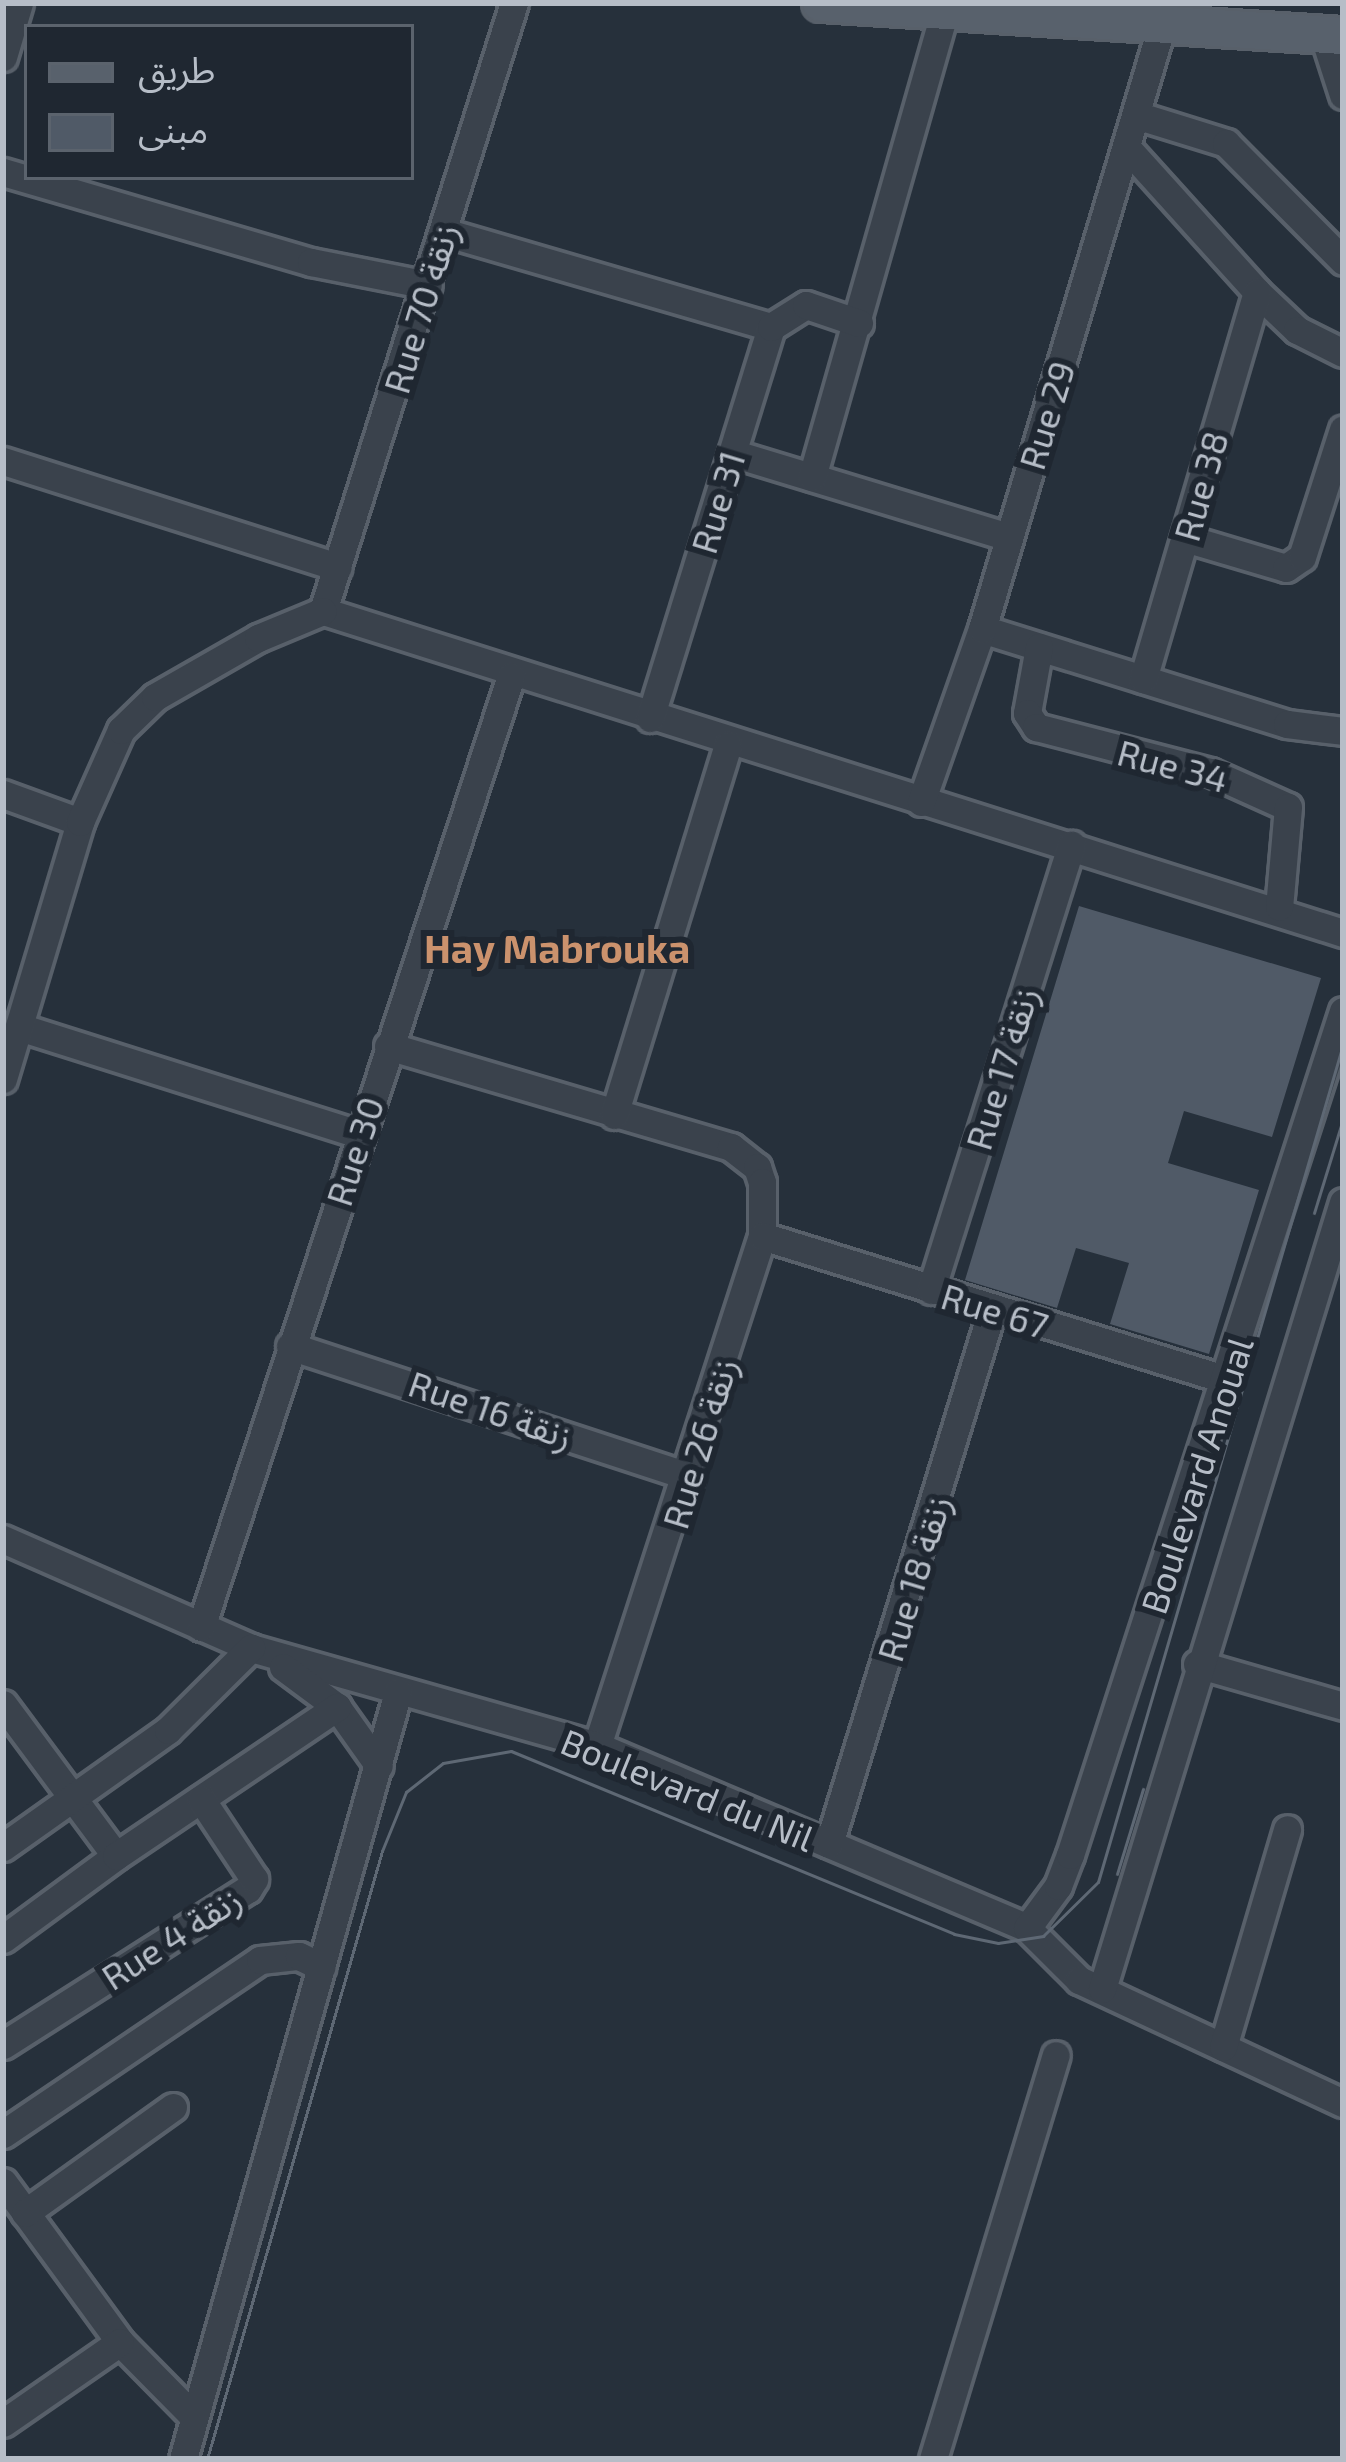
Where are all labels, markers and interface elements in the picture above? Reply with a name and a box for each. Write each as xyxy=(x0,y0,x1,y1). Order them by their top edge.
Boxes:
legend xyxy=(24,24,414,180)
text: طريق xyxy=(138,47,215,90)
text: مبنى xyxy=(138,107,208,150)
street label: Rue 70 زنقة xyxy=(374,218,466,398)
street label: Rue 29 xyxy=(1009,356,1083,474)
street label: Rue 38 xyxy=(1164,426,1236,546)
street label: Rue 31 xyxy=(681,446,753,558)
street label: Rue 34 xyxy=(1113,730,1233,800)
district label: Hay Mabrouka xyxy=(423,925,691,971)
street label: Rue 17 زنقة xyxy=(956,981,1046,1155)
street label: Rue 30 xyxy=(316,1091,392,1211)
street label: Rue 67 xyxy=(936,1273,1054,1347)
street label: Boulevard Anoual xyxy=(1131,1331,1261,1619)
street label: Rue 26 زنقة xyxy=(653,1352,745,1534)
street label: Rue 16 زنقة xyxy=(404,1361,578,1457)
street label: Rue 18 زنقة xyxy=(867,1490,959,1666)
street label: Boulevard du Nil xyxy=(555,1719,821,1859)
street label: Rue 4 زنقة xyxy=(93,1876,249,1998)

